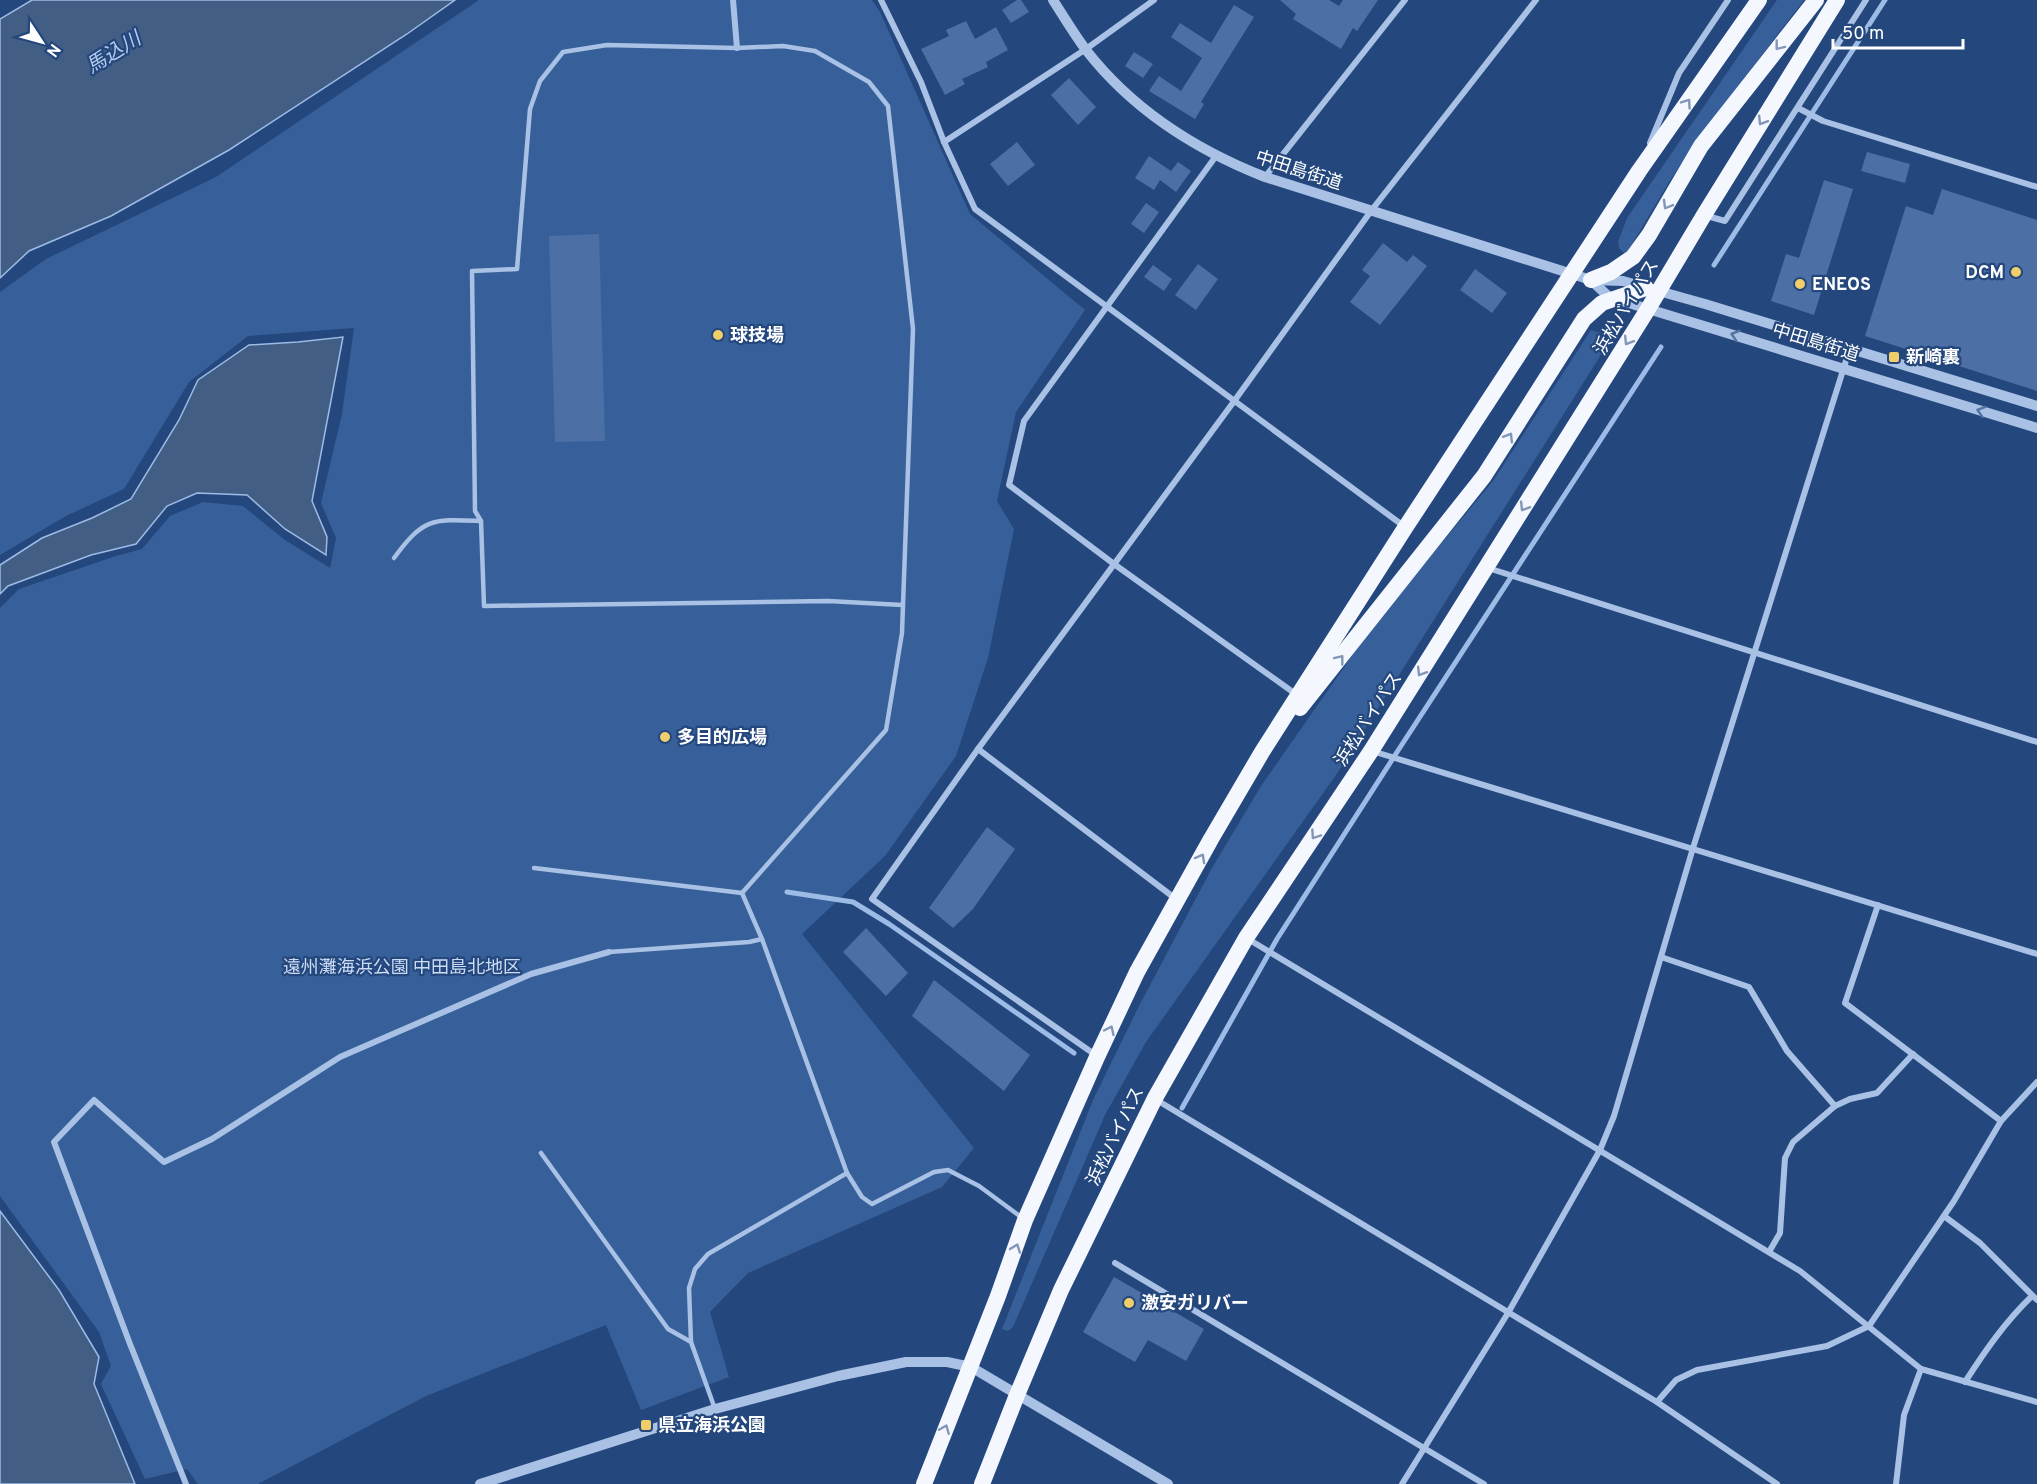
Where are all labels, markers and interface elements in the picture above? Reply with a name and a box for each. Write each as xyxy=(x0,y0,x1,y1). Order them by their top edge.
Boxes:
north arrow xyxy=(12,12,72,72)
scale bar xyxy=(1833,12,1964,50)
text: 50 m xyxy=(1842,23,1884,46)
water label: 馬込川 xyxy=(82,26,148,81)
text: N xyxy=(41,39,64,60)
one-way arrow xyxy=(1776,39,1787,50)
one-way arrow xyxy=(1680,99,1691,110)
one-way arrow xyxy=(1758,115,1770,125)
street label: 中田島街道 xyxy=(1252,147,1345,196)
one-way arrow xyxy=(1663,199,1674,209)
street label: 浜松バイパス xyxy=(1590,256,1665,360)
place label: DCM xyxy=(1965,262,2004,285)
marker: DCM xyxy=(2009,265,2023,279)
place label: ENEOS xyxy=(1812,274,1871,297)
marker: ENEOS xyxy=(1793,277,1807,291)
street label: 中田島街道 xyxy=(1769,319,1862,368)
place label: 球技場 xyxy=(730,325,784,348)
marker: 球技場 xyxy=(711,328,725,342)
one-way arrow xyxy=(1730,330,1740,342)
one-way arrow xyxy=(1623,335,1635,345)
place label: 新崎裏 xyxy=(1906,347,1960,370)
marker: 新崎裏 xyxy=(1887,350,1901,364)
one-way arrow xyxy=(1976,406,1987,418)
one-way arrow xyxy=(1502,433,1514,443)
one-way arrow xyxy=(1521,500,1532,511)
one-way arrow xyxy=(1332,654,1343,665)
one-way arrow xyxy=(1417,665,1428,676)
street label: 浜松バイパス xyxy=(1330,668,1408,771)
place label: 多目的広場 xyxy=(677,727,767,750)
marker: 多目的広場 xyxy=(658,730,672,744)
one-way arrow xyxy=(1311,829,1322,840)
one-way arrow xyxy=(1194,854,1205,864)
park label: 遠州灘海浜公園 中田島北地区 xyxy=(283,957,521,980)
one-way arrow xyxy=(1102,1026,1114,1037)
street label: 浜松バイパス xyxy=(1082,1083,1150,1190)
one-way arrow xyxy=(1008,1243,1021,1253)
place label: 激安ガリバー xyxy=(1141,1293,1249,1316)
marker: 激安ガリバー xyxy=(1122,1296,1136,1310)
place label: 県立海浜公園 xyxy=(658,1415,766,1438)
marker: 県立海浜公園 xyxy=(639,1418,653,1432)
one-way arrow xyxy=(938,1425,950,1436)

